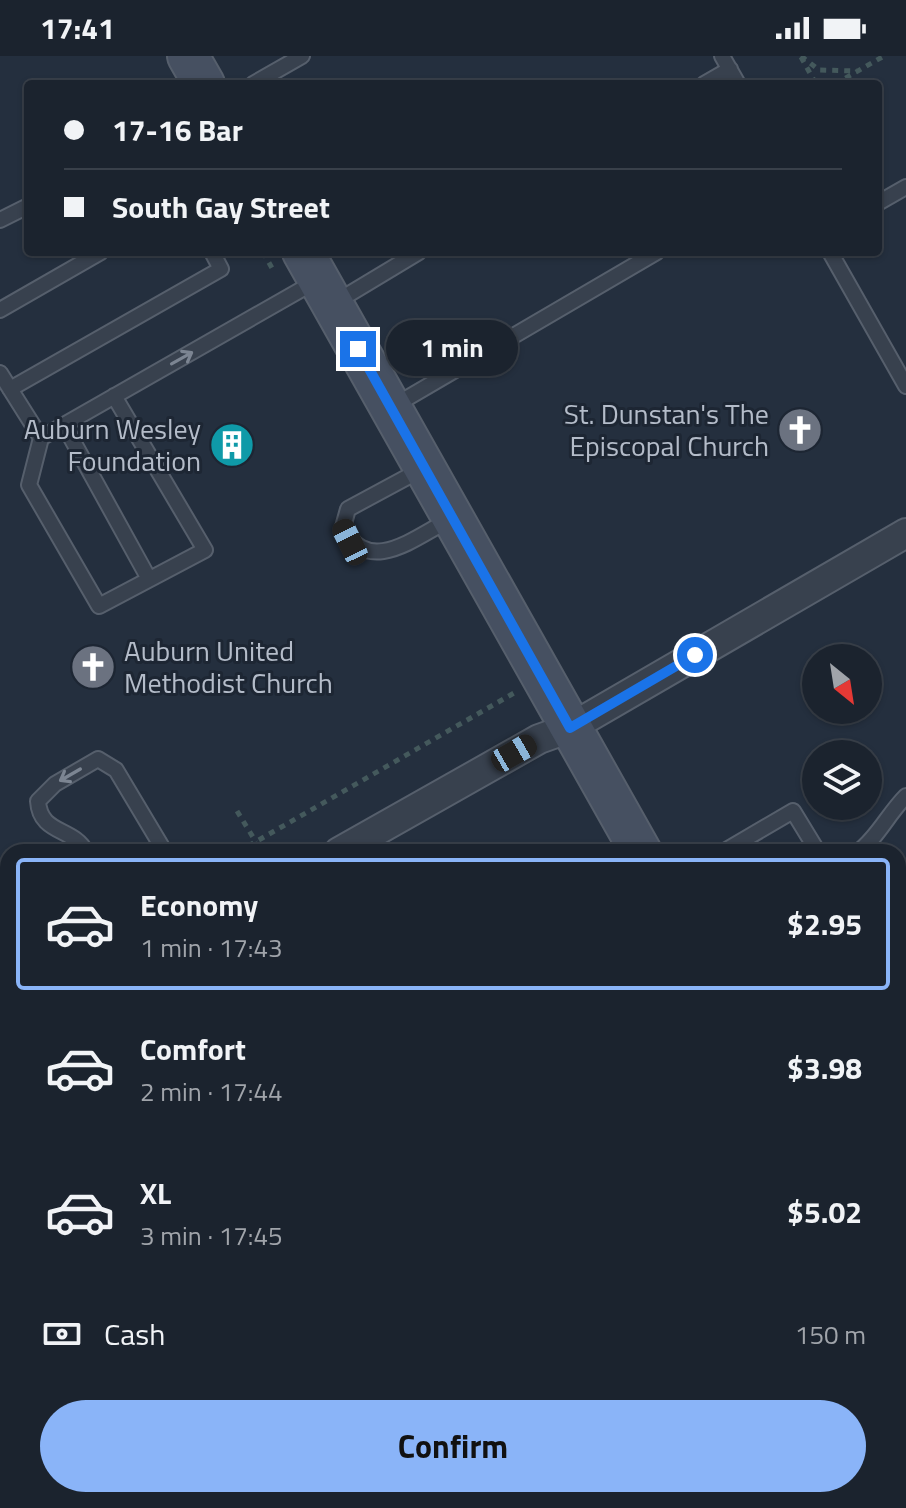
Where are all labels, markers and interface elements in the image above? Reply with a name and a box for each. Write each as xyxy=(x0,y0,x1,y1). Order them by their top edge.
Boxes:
text: 17:41 xyxy=(40,5,115,51)
text: 17-16 Bar xyxy=(112,107,243,153)
text: South Gay Street xyxy=(112,184,330,230)
callout: 1 min xyxy=(386,321,518,377)
text: 1 min xyxy=(420,328,484,367)
route end xyxy=(340,331,376,367)
one-way arrow xyxy=(170,350,193,366)
place label: St. Dunstan's The Episcopal Church xyxy=(564,392,769,467)
church icon: St. Dunstan's The Episcopal Church xyxy=(776,406,824,454)
place label: Auburn Wesley Foundation xyxy=(24,407,201,482)
building icon: Auburn Wesley Foundation xyxy=(208,421,256,469)
car xyxy=(329,515,371,569)
place label: Auburn United Methodist Church xyxy=(124,629,333,704)
route start xyxy=(677,637,713,673)
church icon: Auburn United Methodist Church xyxy=(69,643,117,691)
north arrow xyxy=(802,644,882,724)
map controls xyxy=(802,644,882,820)
car xyxy=(487,731,541,775)
button: layers xyxy=(802,740,882,820)
one-way arrow xyxy=(59,767,82,783)
text: Economy xyxy=(140,882,258,928)
icon: car xyxy=(44,888,116,960)
text: $2.95 xyxy=(787,901,862,947)
text: 1 min · 17:43 xyxy=(140,928,283,967)
text: Comfort xyxy=(140,1026,246,1072)
icon: car xyxy=(44,1032,116,1104)
text: $3.98 xyxy=(787,1045,862,1091)
text: 2 min · 17:44 xyxy=(140,1072,283,1111)
text: XL xyxy=(140,1170,171,1216)
icon: car xyxy=(44,1176,116,1248)
text: $5.02 xyxy=(787,1189,862,1235)
text: 3 min · 17:45 xyxy=(140,1216,283,1255)
text: Cash xyxy=(104,1311,165,1357)
icon: cash xyxy=(40,1312,84,1356)
text: 150 m xyxy=(795,1315,866,1354)
button: Confirm xyxy=(40,1400,866,1492)

